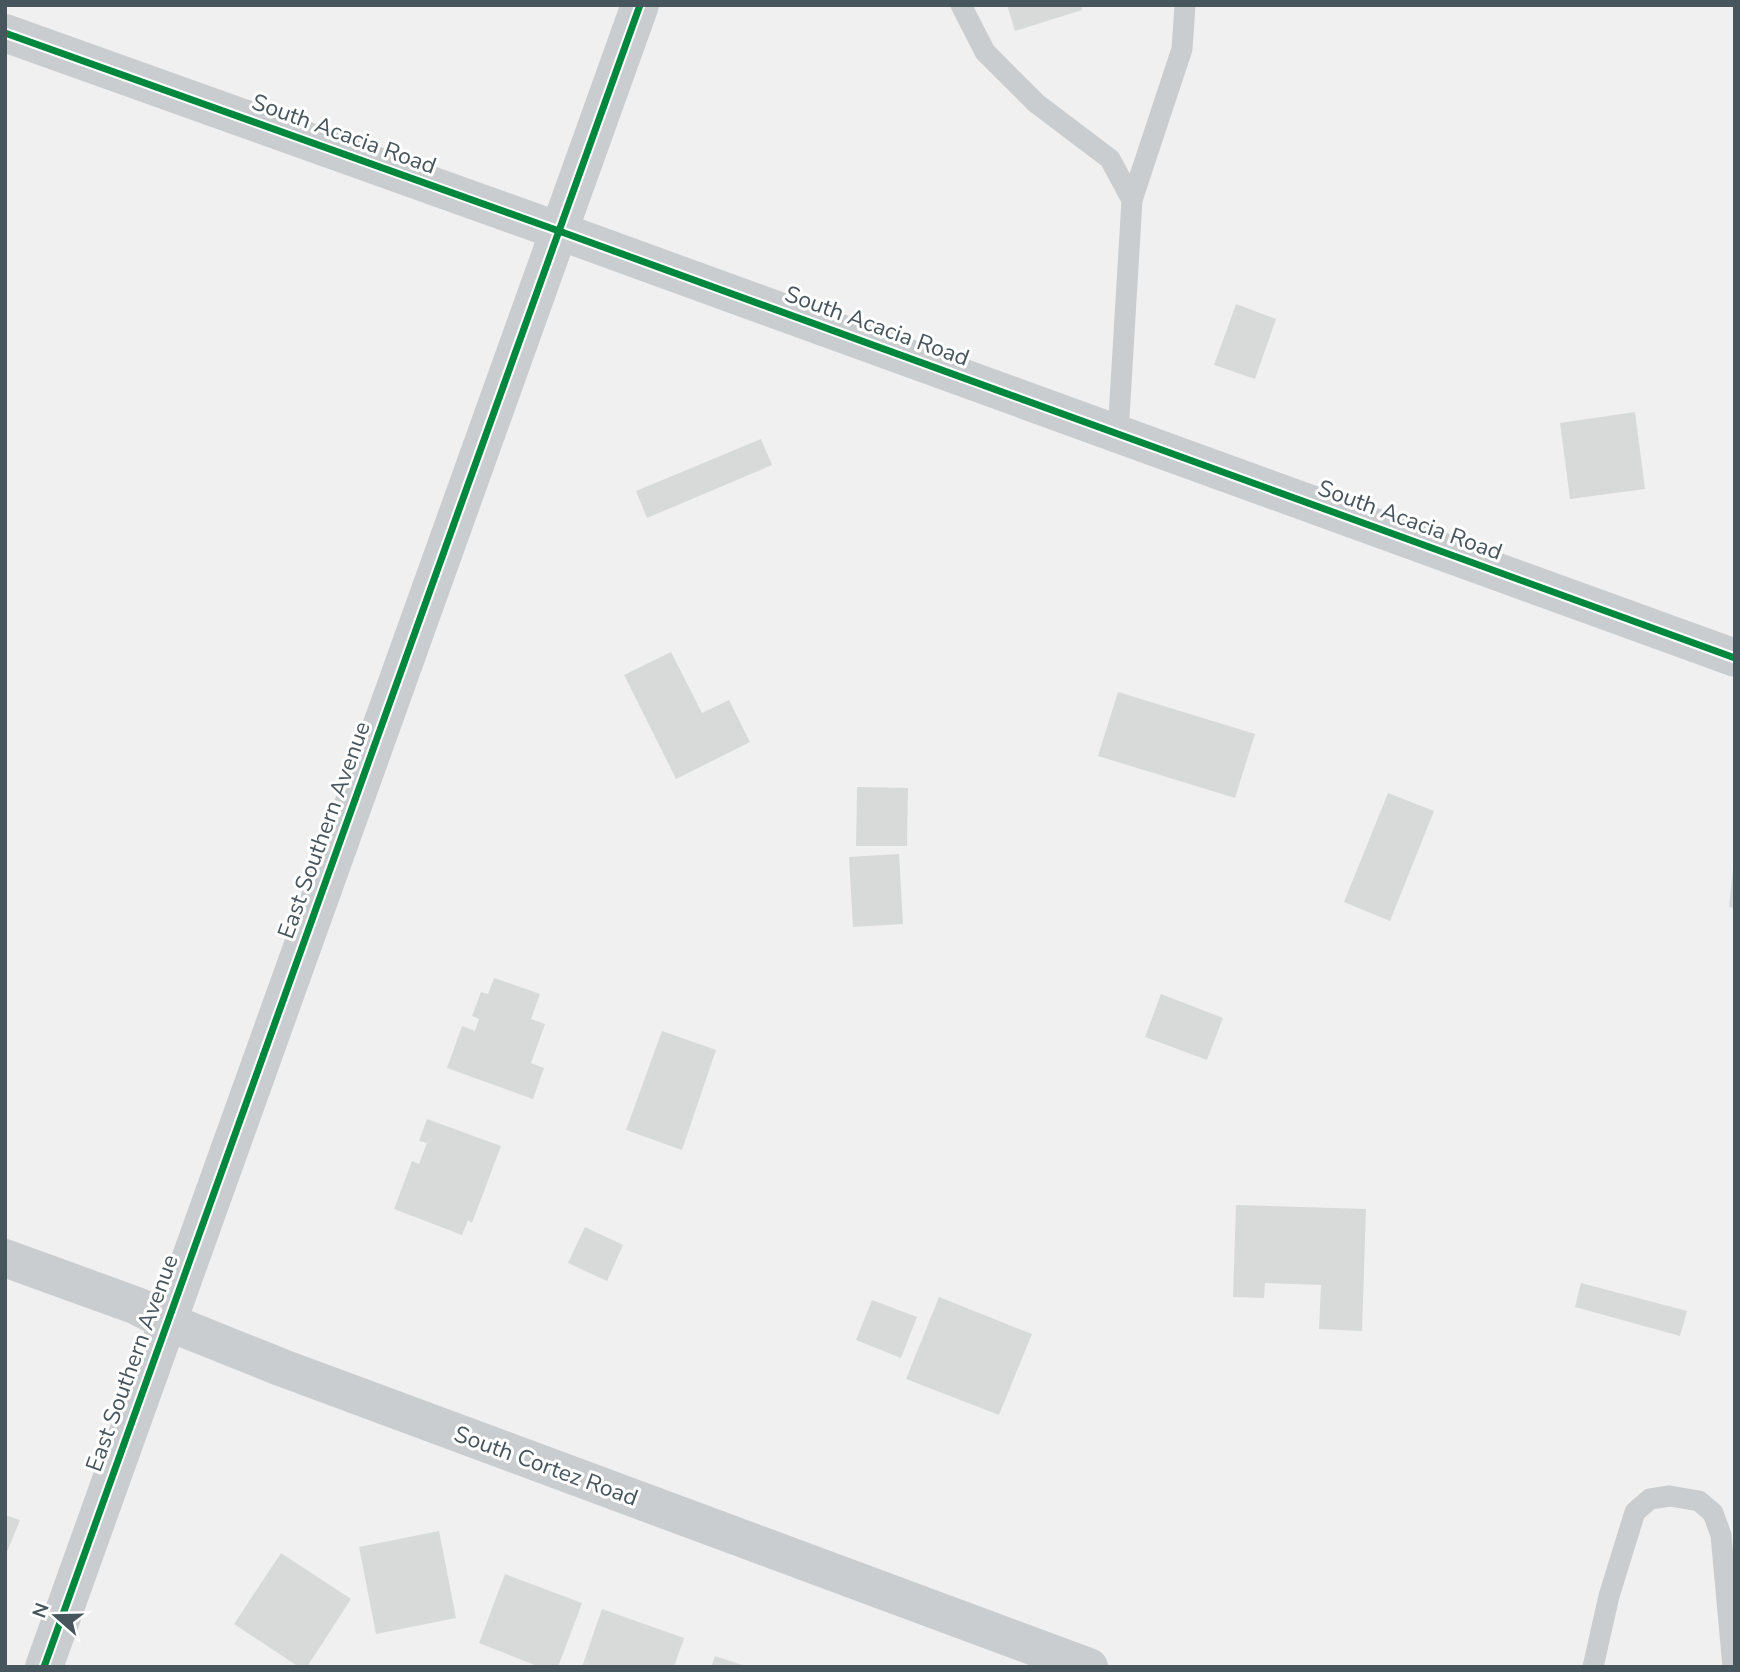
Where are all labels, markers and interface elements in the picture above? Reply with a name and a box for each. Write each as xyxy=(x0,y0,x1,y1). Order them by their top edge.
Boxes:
street label: South Acacia Road xyxy=(248,86,440,182)
street label: South Acacia Road xyxy=(781,278,973,374)
street label: South Acacia Road xyxy=(1314,472,1506,568)
street label: East Southern Avenue xyxy=(270,717,378,943)
street label: East Southern Avenue xyxy=(78,1250,186,1476)
street label: South Cortez Road xyxy=(450,1418,642,1514)
north arrow xyxy=(21,1581,91,1651)
text: N xyxy=(26,1599,56,1622)

